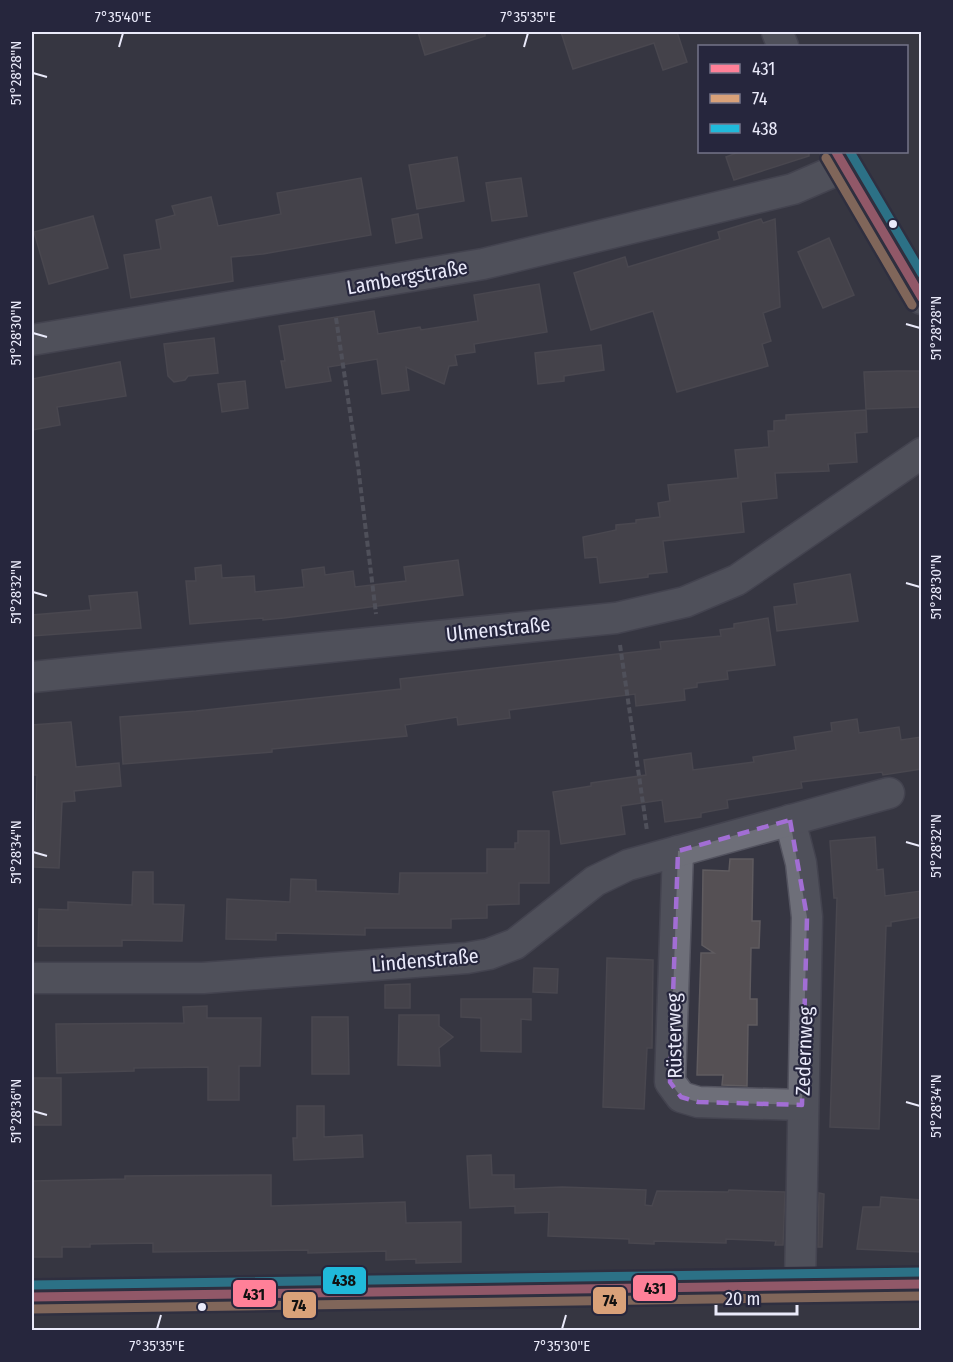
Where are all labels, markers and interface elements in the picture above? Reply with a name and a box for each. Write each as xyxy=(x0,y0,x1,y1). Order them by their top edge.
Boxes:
text: 7°35'40"E xyxy=(95,8,151,26)
text: 7°35'35"E xyxy=(500,8,556,26)
text: 51°28'28"N xyxy=(7,41,25,105)
legend xyxy=(698,45,908,153)
text: 431 xyxy=(752,58,775,80)
text: 74 xyxy=(752,88,768,110)
text: 438 xyxy=(752,118,778,140)
unlabelled marker xyxy=(887,218,899,230)
street label: Lambergstraße xyxy=(345,255,469,299)
text: 51°28'28"N xyxy=(927,296,945,360)
text: 51°28'30"N xyxy=(7,300,25,366)
text: 51°28'30"N xyxy=(927,554,945,620)
text: 51°28'32"N xyxy=(7,560,25,624)
street label: Ulmenstraße xyxy=(445,612,551,646)
text: 51°28'32"N xyxy=(927,814,945,878)
text: 51°28'34"N xyxy=(7,820,25,884)
street label: Lindenstraße xyxy=(370,943,480,977)
street label: Rüsterweg xyxy=(661,993,687,1079)
street label: Zedernweg xyxy=(790,1005,818,1096)
text: 51°28'34"N xyxy=(927,1074,945,1138)
text: 51°28'36"N xyxy=(7,1079,25,1143)
line badge: 438 xyxy=(322,1266,367,1295)
text: 438 xyxy=(332,1271,357,1290)
line badge: 431 xyxy=(632,1274,677,1302)
scale bar xyxy=(716,1278,797,1316)
line badge: 431 xyxy=(232,1279,277,1308)
text: 431 xyxy=(644,1279,666,1298)
text: 431 xyxy=(243,1285,265,1304)
line badge: 74 xyxy=(592,1286,627,1315)
text: 20 m xyxy=(725,1288,760,1310)
line badge: 74 xyxy=(282,1291,317,1319)
text: 74 xyxy=(603,1291,617,1310)
text: 74 xyxy=(292,1296,306,1315)
unlabelled marker xyxy=(196,1301,208,1313)
text: 7°35'35"E xyxy=(129,1337,185,1355)
text: 7°35'30"E xyxy=(534,1337,590,1355)

